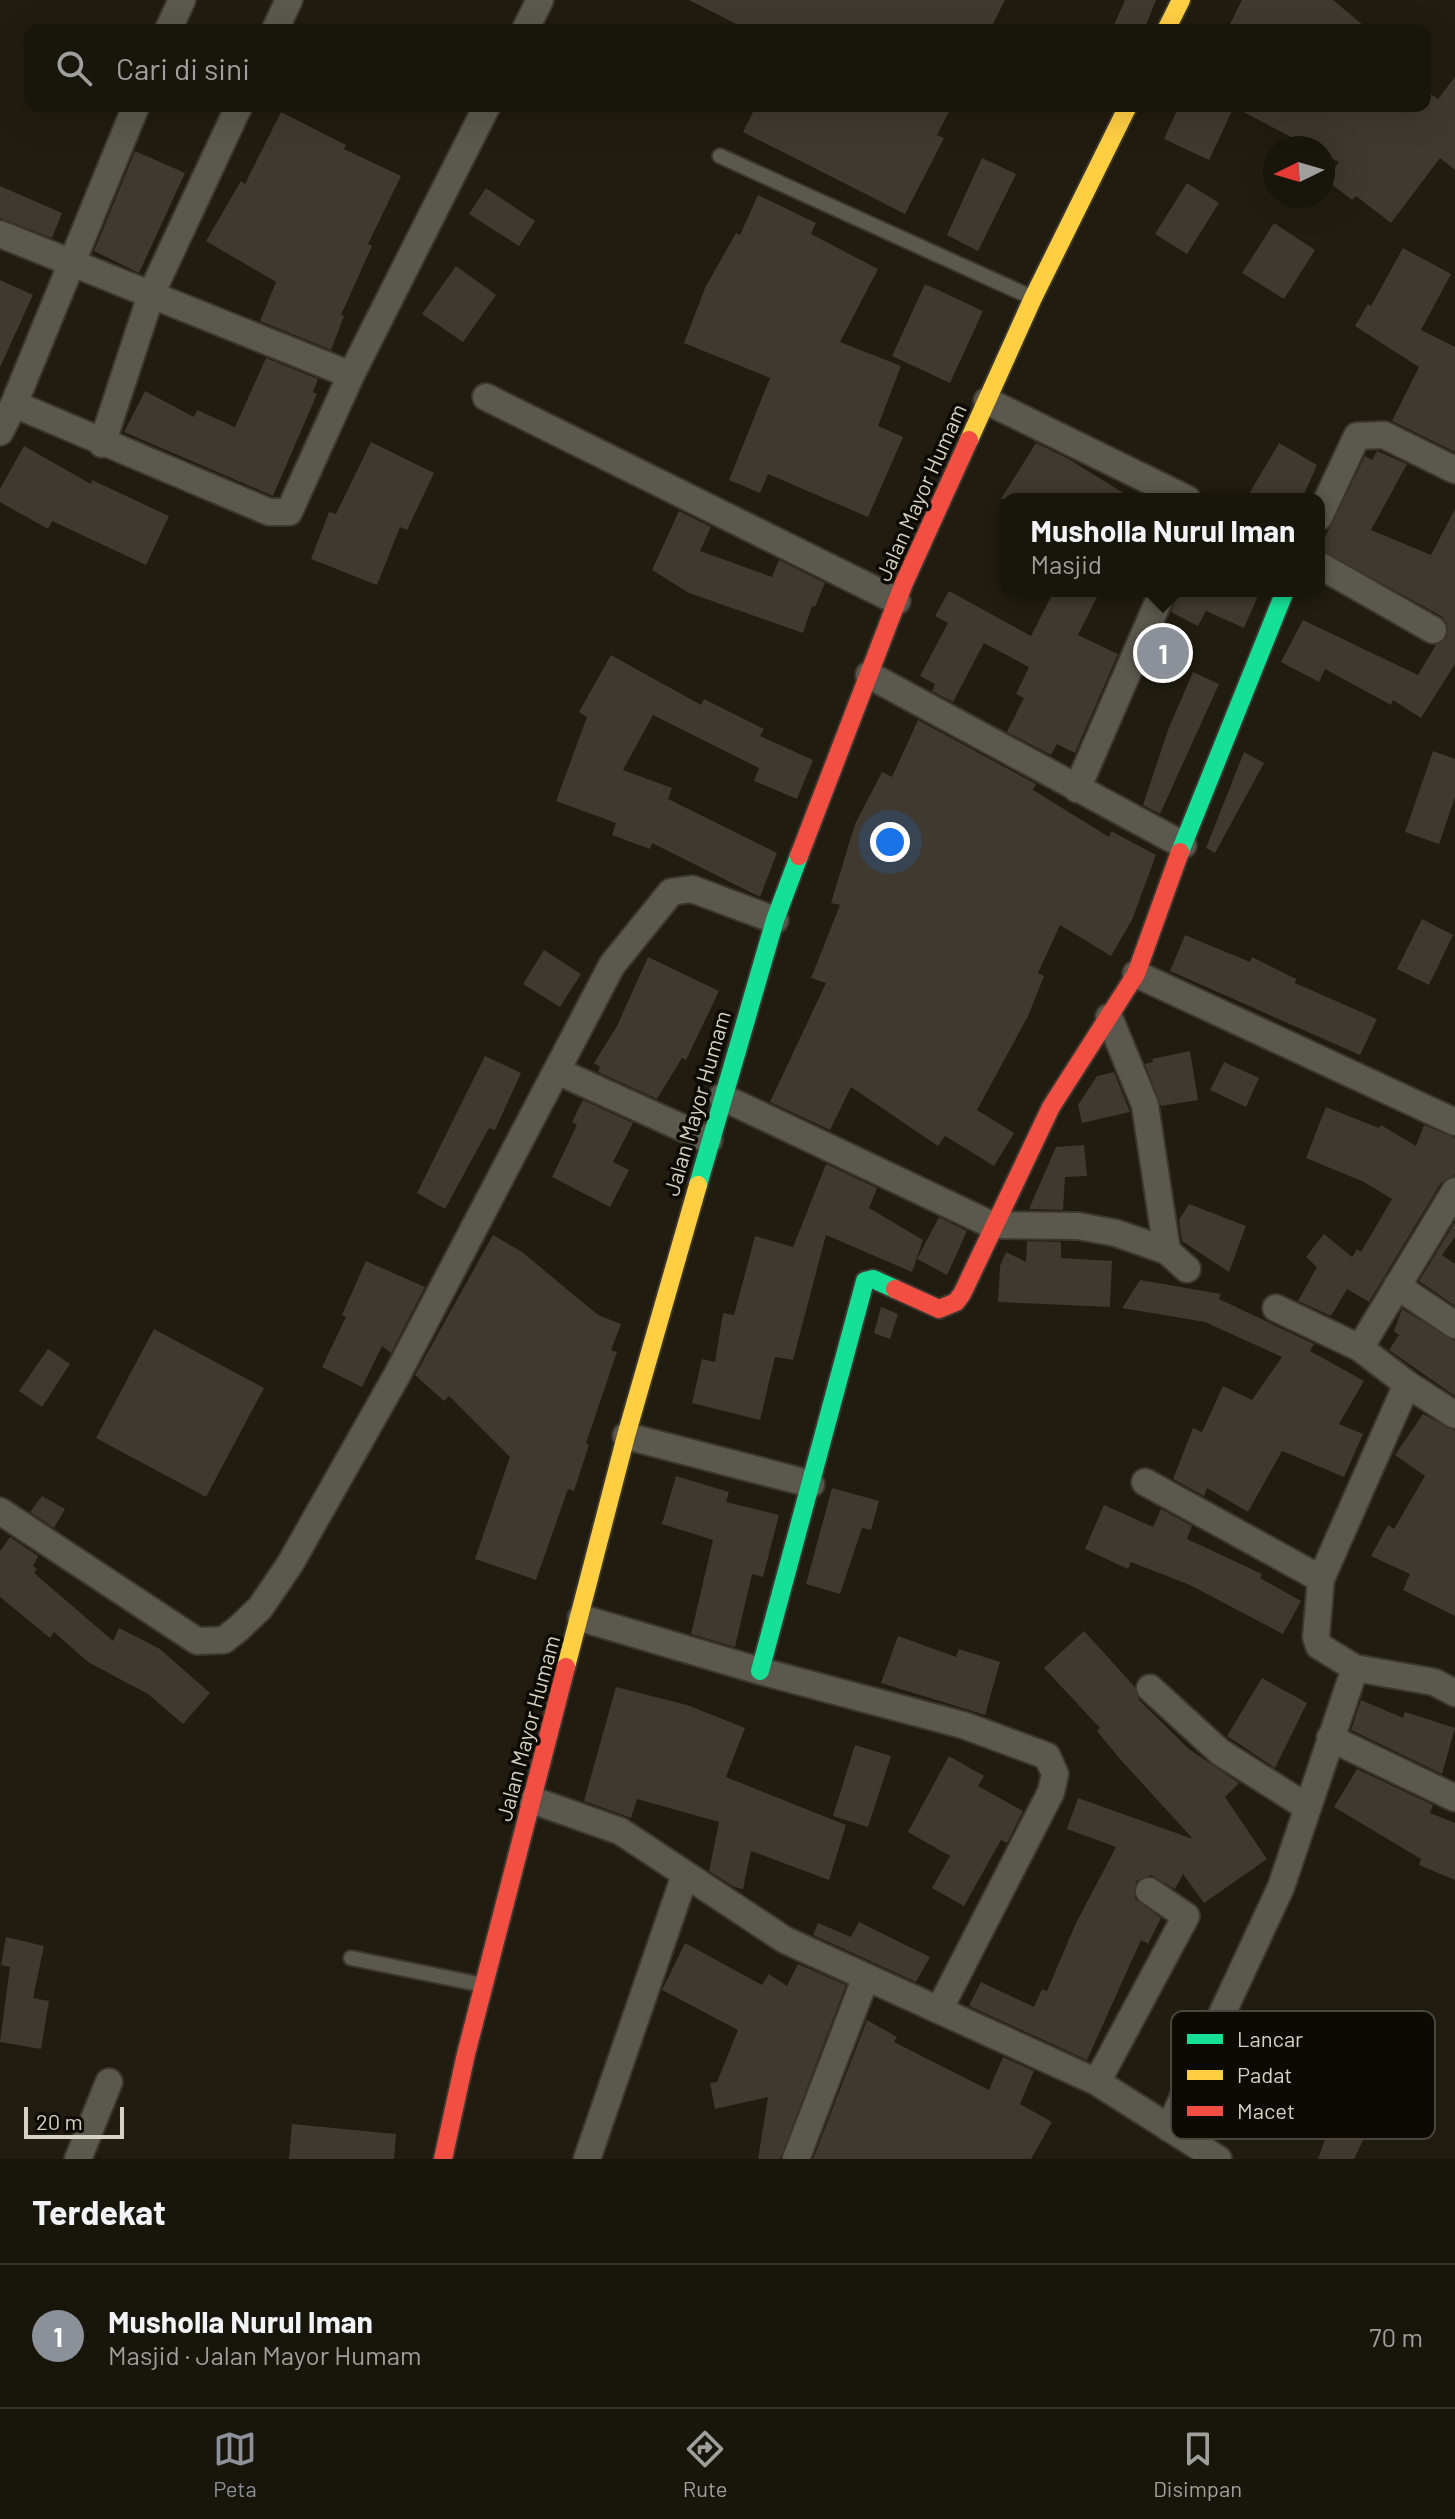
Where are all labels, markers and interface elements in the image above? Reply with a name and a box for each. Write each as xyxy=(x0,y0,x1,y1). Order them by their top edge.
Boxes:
search box xyxy=(24,24,1431,112)
icon: search xyxy=(52,46,96,90)
text: Cari di sini xyxy=(116,50,250,86)
north arrow xyxy=(1263,136,1335,208)
street label: Jalan Mayor Humam xyxy=(869,399,971,585)
popup xyxy=(1001,493,1325,597)
text: Musholla Nurul Iman xyxy=(1030,512,1296,548)
text: Masjid xyxy=(1030,548,1102,579)
pin: 1 xyxy=(1137,623,1189,683)
your location xyxy=(870,822,910,862)
street label: Jalan Mayor Humam xyxy=(657,1007,735,1199)
street label: Jalan Mayor Humam xyxy=(490,1632,564,1824)
legend xyxy=(1171,2011,1435,2139)
text: Lancar xyxy=(1237,2025,1303,2051)
text: Padat xyxy=(1237,2061,1292,2087)
text: Macet xyxy=(1237,2097,1295,2123)
scale bar xyxy=(24,2103,124,2139)
text: 20 m xyxy=(36,2108,83,2134)
text: Terdekat xyxy=(32,2191,166,2232)
text: Musholla Nurul Iman xyxy=(108,2303,373,2339)
text: 1 xyxy=(53,2321,63,2352)
text: 70 m xyxy=(1369,2321,1423,2352)
text: Masjid · Jalan Mayor Humam xyxy=(108,2339,422,2370)
tab: Peta xyxy=(213,2427,257,2501)
tab: Rute xyxy=(683,2427,727,2501)
tab: Disimpan xyxy=(1153,2427,1242,2501)

